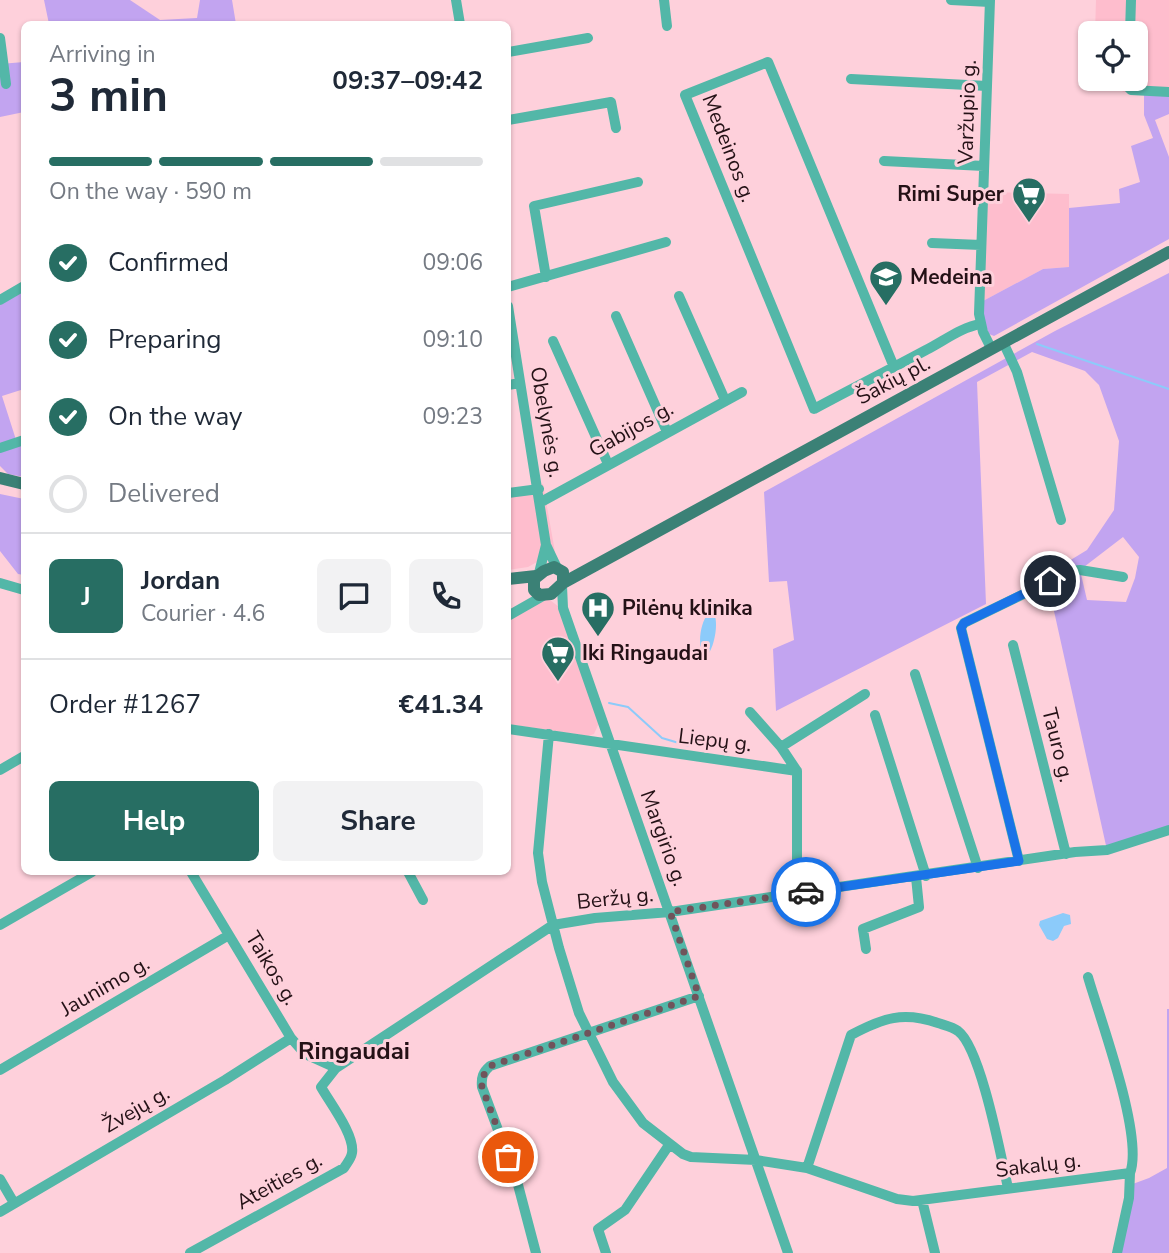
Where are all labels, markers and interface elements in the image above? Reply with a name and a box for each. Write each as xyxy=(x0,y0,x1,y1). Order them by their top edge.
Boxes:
map controls xyxy=(1078,21,1148,91)
button: locate xyxy=(1078,21,1148,91)
text: Arriving in xyxy=(49,39,156,70)
street label: Varžupio g. xyxy=(951,59,983,166)
text: 09:37–09:42 xyxy=(332,63,483,98)
text: 3 min xyxy=(49,64,168,127)
street label: Medeinos g. xyxy=(696,90,762,206)
supermarket icon: Rimi Super xyxy=(1010,175,1048,224)
text: On the way · 590 m xyxy=(49,176,252,207)
place label: Rimi Super xyxy=(897,180,1005,208)
icon: check xyxy=(49,244,87,282)
text: Confirmed xyxy=(108,245,229,280)
text: 09:06 xyxy=(423,247,483,278)
school or university icon: Medeina xyxy=(867,258,905,307)
place label: Medeina xyxy=(910,263,993,291)
icon: check xyxy=(49,321,87,359)
text: Preparing xyxy=(108,322,221,357)
text: 09:10 xyxy=(423,324,483,355)
street label: Šakių pl. xyxy=(851,349,935,411)
street label: Obelynės g. xyxy=(523,364,571,480)
street label: Gabijos g. xyxy=(584,394,678,464)
icon: check xyxy=(49,398,87,436)
text: On the way xyxy=(108,399,242,434)
text: 09:23 xyxy=(423,401,483,432)
text: Delivered xyxy=(108,476,220,511)
pin xyxy=(1020,551,1080,611)
button: chat xyxy=(317,559,391,633)
button: phone xyxy=(409,559,483,633)
icon: home xyxy=(1031,562,1069,600)
text: Jordan xyxy=(141,563,220,598)
text: J xyxy=(81,579,91,614)
hospital icon: Pilėnų klinika xyxy=(579,589,617,638)
place label: Pilėnų klinika xyxy=(622,594,753,622)
text: Courier · 4.6 xyxy=(141,598,265,629)
supermarket icon: Iki Ringaudai xyxy=(539,634,577,683)
place label: Iki Ringaudai xyxy=(582,639,708,667)
text: Order #1267 xyxy=(49,687,201,722)
text: €41.34 xyxy=(399,687,483,722)
street label: Tauro g. xyxy=(1035,705,1081,785)
street label: Liepų g. xyxy=(677,722,753,758)
button: Help xyxy=(49,781,259,861)
button: Share xyxy=(273,781,483,861)
street label: Margirio g. xyxy=(634,786,694,890)
courier xyxy=(771,857,841,927)
icon: car xyxy=(787,873,825,911)
street label: Beržų g. xyxy=(575,880,655,916)
street label: Taikos g. xyxy=(239,926,305,1010)
street label: Jaunimo g. xyxy=(54,949,155,1023)
district label: Ringaudai xyxy=(298,1035,410,1067)
street label: Žvejų g. xyxy=(97,1079,175,1139)
pin xyxy=(478,1127,538,1187)
icon: bag xyxy=(489,1138,527,1176)
street label: Ateities g. xyxy=(231,1146,327,1216)
street label: Sakalų g. xyxy=(994,1146,1082,1184)

